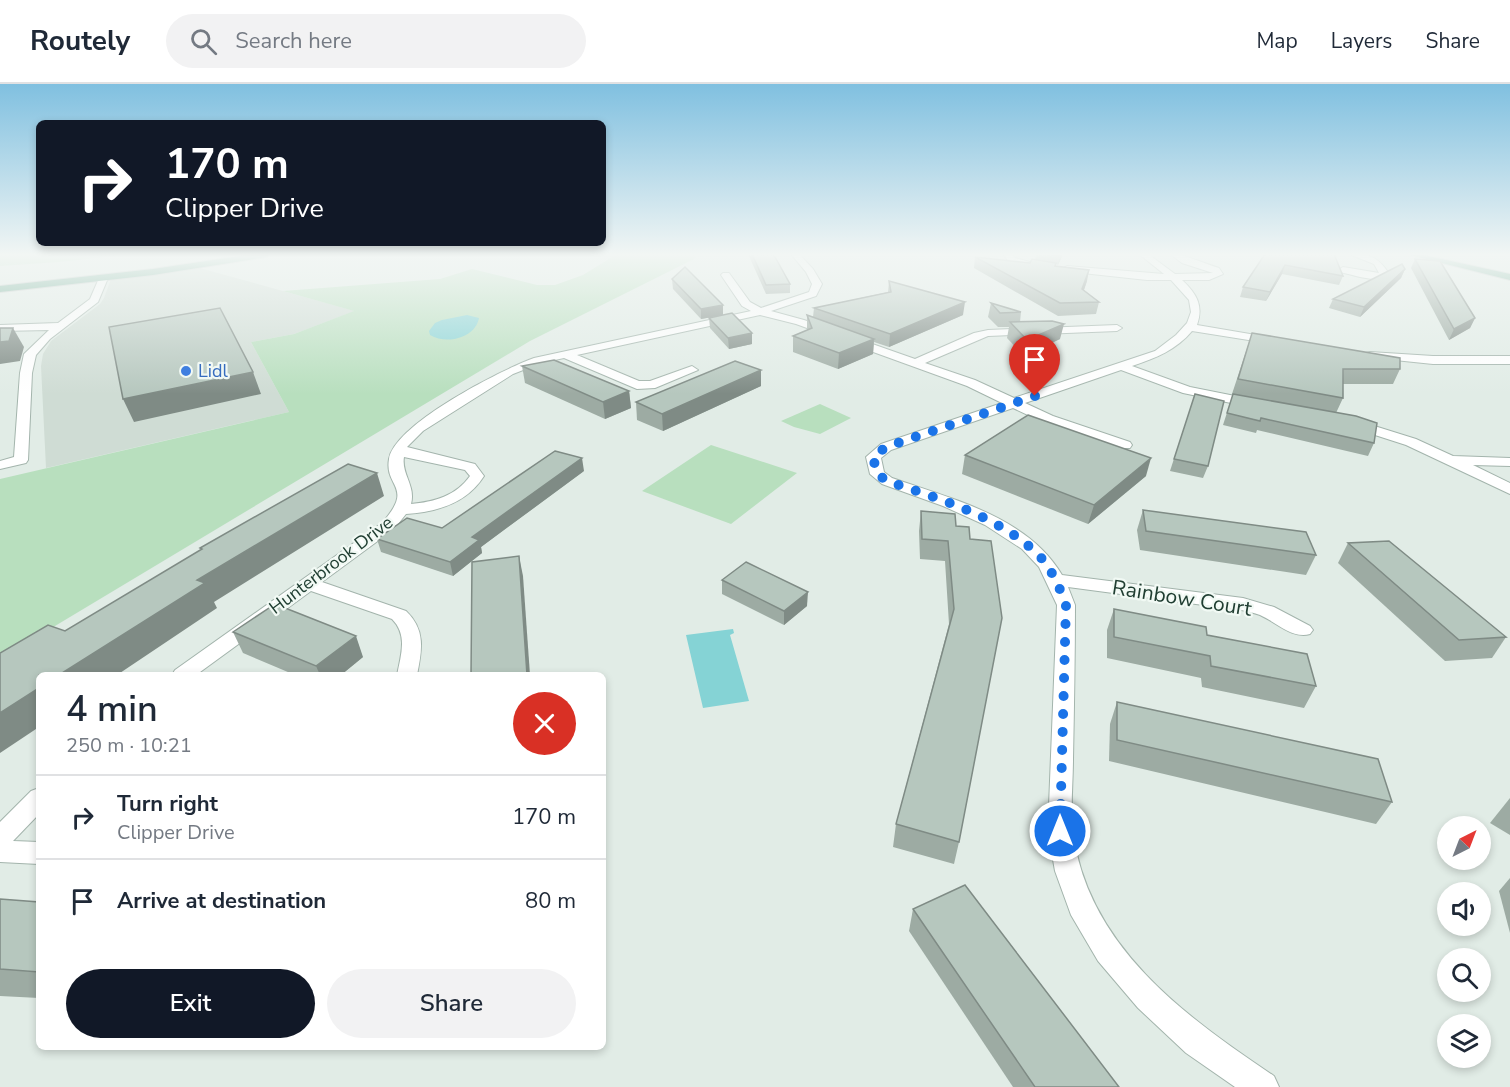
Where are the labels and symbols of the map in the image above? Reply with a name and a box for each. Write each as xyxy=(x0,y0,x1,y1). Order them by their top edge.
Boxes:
pin xyxy=(1009,334,1060,396)
place label: Lidl xyxy=(198,359,228,383)
marker: Lidl xyxy=(179,364,193,378)
street label: Hunterbrook Drive xyxy=(264,510,398,620)
street label: Rainbow Court xyxy=(1110,573,1254,623)
position arrow xyxy=(1028,799,1092,863)
north arrow xyxy=(1437,816,1491,870)

